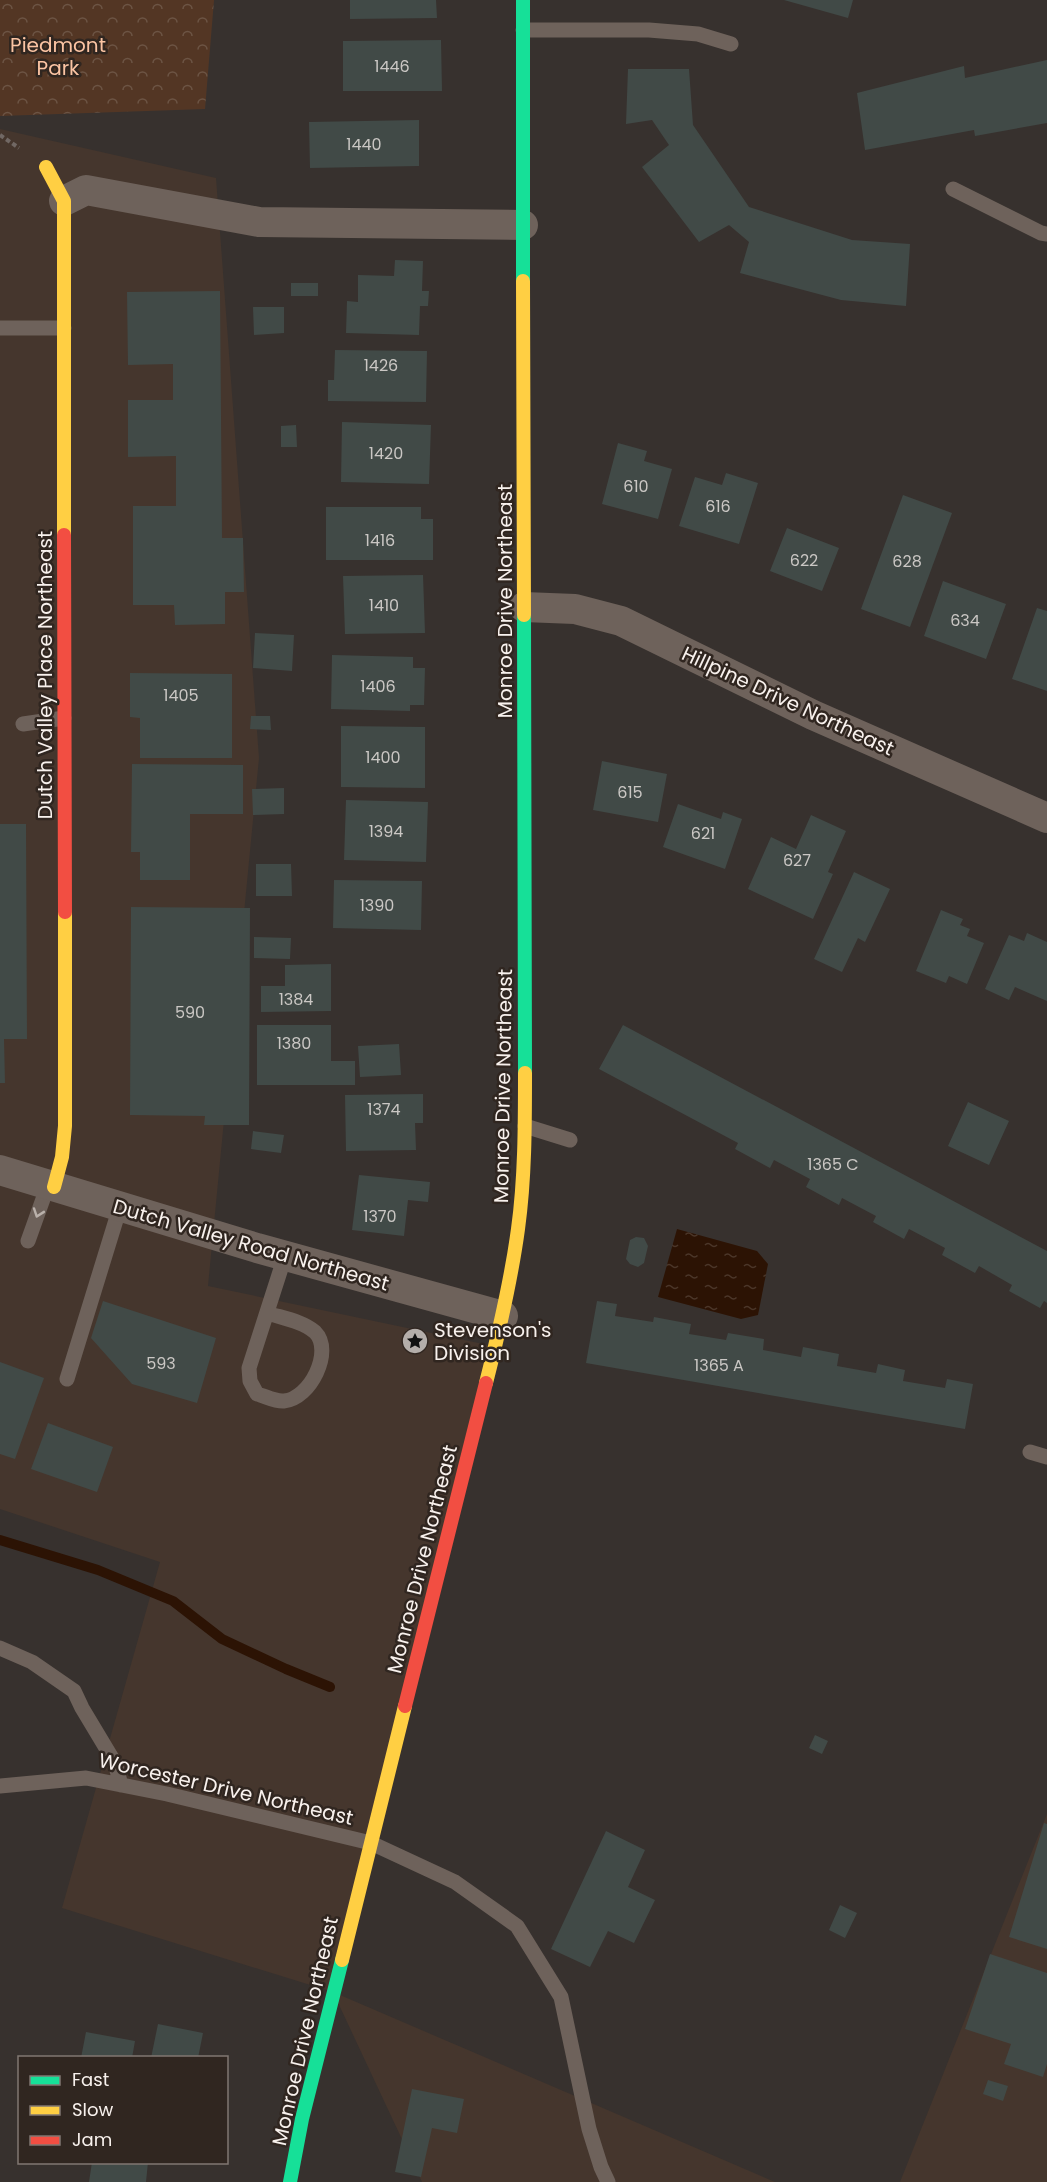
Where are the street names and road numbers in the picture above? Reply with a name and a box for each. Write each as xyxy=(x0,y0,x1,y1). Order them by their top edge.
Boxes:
street label: Monroe Drive Northeast xyxy=(491,484,519,718)
street label: Dutch Valley Place Northeast xyxy=(31,531,59,819)
street label: Hillpine Drive Northeast xyxy=(677,639,899,763)
street label: Monroe Drive Northeast xyxy=(487,969,519,1203)
street label: Dutch Valley Road Northeast xyxy=(110,1192,392,1298)
street label: Monroe Drive Northeast xyxy=(380,1442,464,1676)
street label: Worcester Drive Northeast xyxy=(96,1746,356,1832)
street label: Monroe Drive Northeast xyxy=(265,1914,345,2148)

